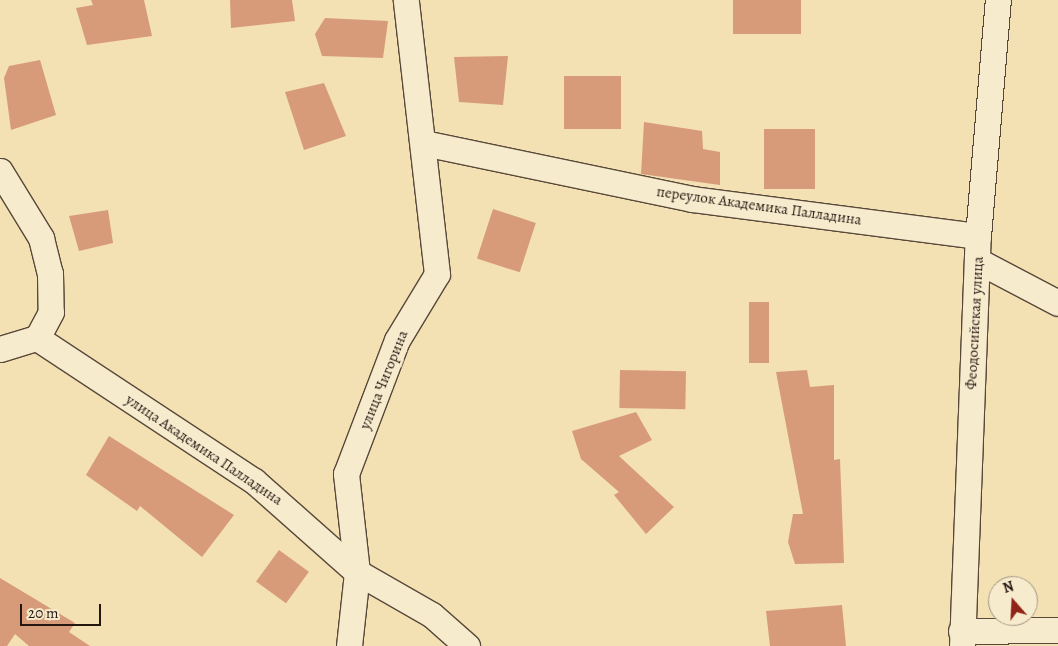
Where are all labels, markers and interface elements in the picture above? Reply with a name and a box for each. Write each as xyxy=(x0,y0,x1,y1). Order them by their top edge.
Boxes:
street label: переулок Академика Палладина xyxy=(655,183,863,229)
street label: Феодосийская улица xyxy=(963,256,987,390)
street label: улица Чигорина xyxy=(356,328,412,432)
street label: улица Академика Палладина xyxy=(122,391,286,509)
north arrow xyxy=(988,576,1038,626)
text: N xyxy=(1000,577,1016,598)
scale bar xyxy=(22,594,104,626)
text: 20 m xyxy=(28,603,59,623)

